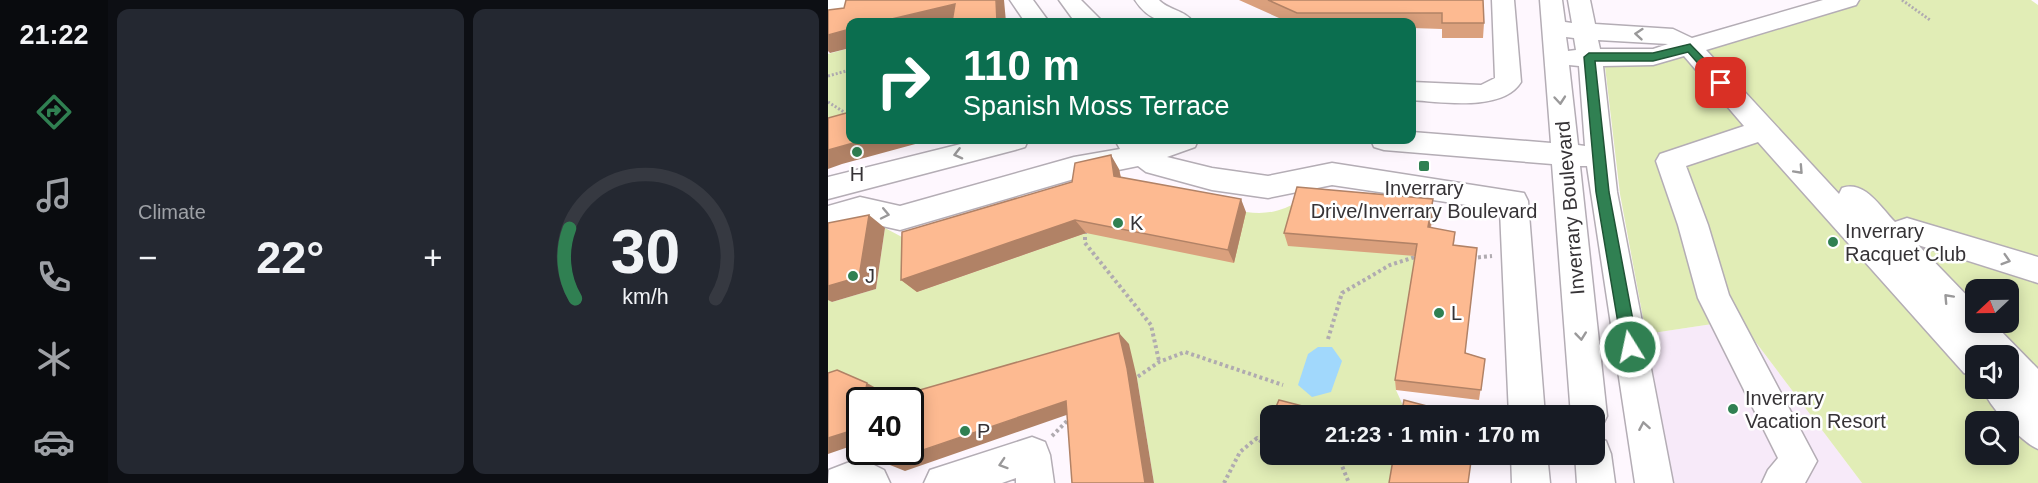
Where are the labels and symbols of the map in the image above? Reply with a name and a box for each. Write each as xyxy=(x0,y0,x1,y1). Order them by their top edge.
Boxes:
one-way arrow xyxy=(1634,28,1643,41)
pin xyxy=(1695,57,1746,108)
one-way arrow xyxy=(1553,95,1566,105)
street label: Inverrary Boulevard xyxy=(1551,120,1589,296)
marker: H xyxy=(850,145,864,159)
one-way arrow xyxy=(954,147,964,159)
marker: Inverrary Drive/Inverrary Boulevard xyxy=(1417,159,1431,173)
place label: H xyxy=(850,163,864,185)
one-way arrow xyxy=(1792,163,1803,174)
place label: Inverrary Drive/Inverrary Boulevard xyxy=(1311,177,1537,222)
one-way arrow xyxy=(880,207,890,220)
place label: K xyxy=(1130,212,1144,234)
marker: K xyxy=(1111,216,1125,230)
place label: Inverrary Racquet Club xyxy=(1845,220,1966,265)
marker: Inverrary Racquet Club xyxy=(1826,235,1840,249)
one-way arrow xyxy=(2000,253,2011,265)
place label: J xyxy=(865,265,875,287)
marker: J xyxy=(846,269,860,283)
north arrow xyxy=(1965,279,2019,333)
one-way arrow xyxy=(1944,294,1955,304)
place label: L xyxy=(1451,302,1462,324)
marker: L xyxy=(1432,306,1446,320)
position arrow xyxy=(1598,315,1662,379)
one-way arrow xyxy=(1574,331,1587,341)
speed limit sign: 40 xyxy=(846,387,924,465)
place label: Inverrary Vacation Resort xyxy=(1745,387,1886,432)
marker: Inverrary Vacation Resort xyxy=(1726,402,1740,416)
place label: P xyxy=(977,420,990,442)
one-way arrow xyxy=(1638,421,1651,431)
marker: P xyxy=(958,424,972,438)
one-way arrow xyxy=(998,457,1009,469)

